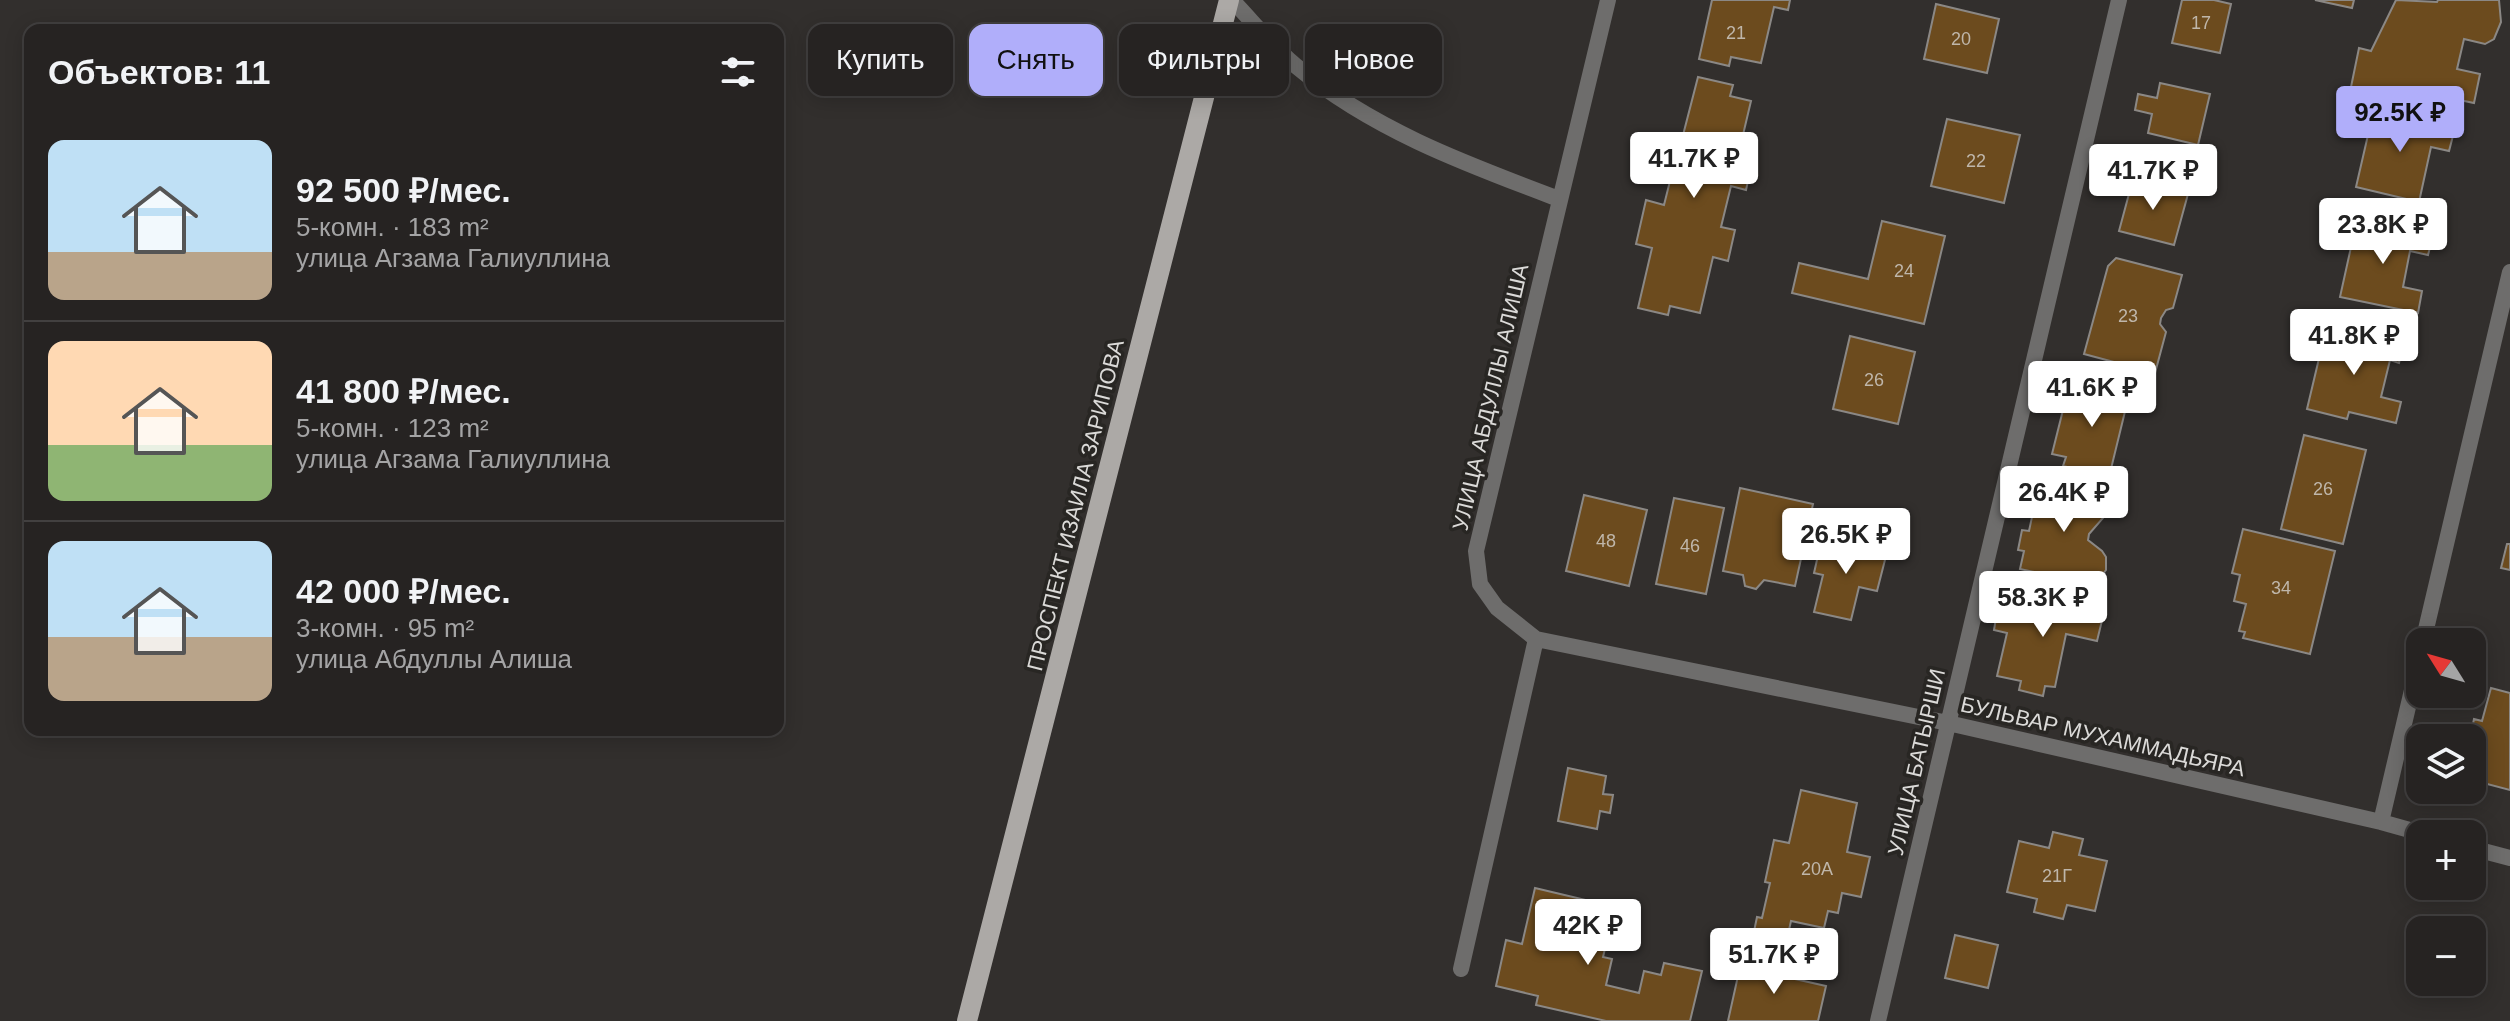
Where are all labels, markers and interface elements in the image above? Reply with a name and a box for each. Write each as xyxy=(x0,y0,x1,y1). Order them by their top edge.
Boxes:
house number: 17 xyxy=(2191,13,2211,33)
house number: 21 xyxy=(1726,23,1746,43)
chip: Купить xyxy=(808,24,953,96)
chip: Снять xyxy=(969,24,1103,96)
chip: Фильтры xyxy=(1119,24,1289,96)
chip: Новое xyxy=(1305,24,1442,96)
house number: 20 xyxy=(1951,29,1971,49)
icon: filters xyxy=(716,50,760,94)
text: Объектов: 11 xyxy=(48,53,270,91)
pin: 92.5K ₽ xyxy=(2326,86,2474,154)
text: 92.5K ₽ xyxy=(2354,97,2446,127)
pin: 41.7K ₽ xyxy=(1620,132,1768,200)
text: 41.7K ₽ xyxy=(1648,143,1740,173)
pin: 41.7K ₽ xyxy=(2079,144,2227,212)
house number: 22 xyxy=(1966,151,1986,171)
text: 41.7K ₽ xyxy=(2107,155,2199,185)
text: 92 500 ₽/мес. xyxy=(296,171,511,209)
icon: home xyxy=(112,172,208,268)
pin: 23.8K ₽ xyxy=(2309,198,2457,266)
text: 23.8K ₽ xyxy=(2337,209,2429,239)
text: 5-комн. · 183 m² xyxy=(296,212,489,242)
text: улица Агзама Галиуллина xyxy=(296,243,610,273)
street label: УЛИЦА АБДУЛЛЫ АЛИША xyxy=(1448,261,1533,533)
house number: 24 xyxy=(1894,261,1914,281)
house number: 23 xyxy=(2118,306,2138,326)
pin: 41.8K ₽ xyxy=(2280,309,2428,377)
text: 41.8K ₽ xyxy=(2308,320,2400,350)
street label: ПРОСПЕКТ ИЗАИЛА ЗАРИПОВА xyxy=(1022,337,1129,673)
pin: 41.6K ₽ xyxy=(2018,361,2166,429)
house number: 26 xyxy=(1864,370,1884,390)
text: 41 800 ₽/мес. xyxy=(296,372,511,410)
text: 41.6K ₽ xyxy=(2046,372,2138,402)
icon: home xyxy=(112,373,208,469)
text: 5-комн. · 123 m² xyxy=(296,413,489,443)
text: улица Агзама Галиуллина xyxy=(296,444,610,474)
pin: 26.4K ₽ xyxy=(1990,466,2138,534)
text: 26.4K ₽ xyxy=(2018,477,2110,507)
house number: 26 xyxy=(2313,479,2333,499)
pin: 26.5K ₽ xyxy=(1772,508,1920,576)
text: 26.5K ₽ xyxy=(1800,519,1892,549)
house number: 48 xyxy=(1596,531,1616,551)
house number: 46 xyxy=(1680,536,1700,556)
pin: 58.3K ₽ xyxy=(1969,571,2117,639)
text: 42 000 ₽/мес. xyxy=(296,572,511,610)
icon: home xyxy=(112,573,208,669)
house number: 34 xyxy=(2271,578,2291,598)
text: 58.3K ₽ xyxy=(1997,582,2089,612)
text: 3-комн. · 95 m² xyxy=(296,613,474,643)
north arrow xyxy=(2406,628,2486,708)
map controls xyxy=(2406,628,2486,996)
text: улица Абдуллы Алиша xyxy=(296,644,572,674)
street label: УЛИЦА БАТЫРШИ xyxy=(1883,666,1950,858)
street label: БУЛЬВАР МУХАММАДЬЯРА xyxy=(1958,692,2248,782)
button: layers xyxy=(2406,724,2486,804)
button: + xyxy=(2406,820,2486,900)
house number: 20А xyxy=(1801,859,1833,879)
house number: 21Г xyxy=(2042,866,2072,886)
pin: 42K ₽ xyxy=(1532,899,1644,967)
text: 42K ₽ xyxy=(1553,910,1623,940)
button: − xyxy=(2406,916,2486,996)
pin: 51.7K ₽ xyxy=(1700,928,1848,996)
text: 51.7K ₽ xyxy=(1728,939,1820,969)

